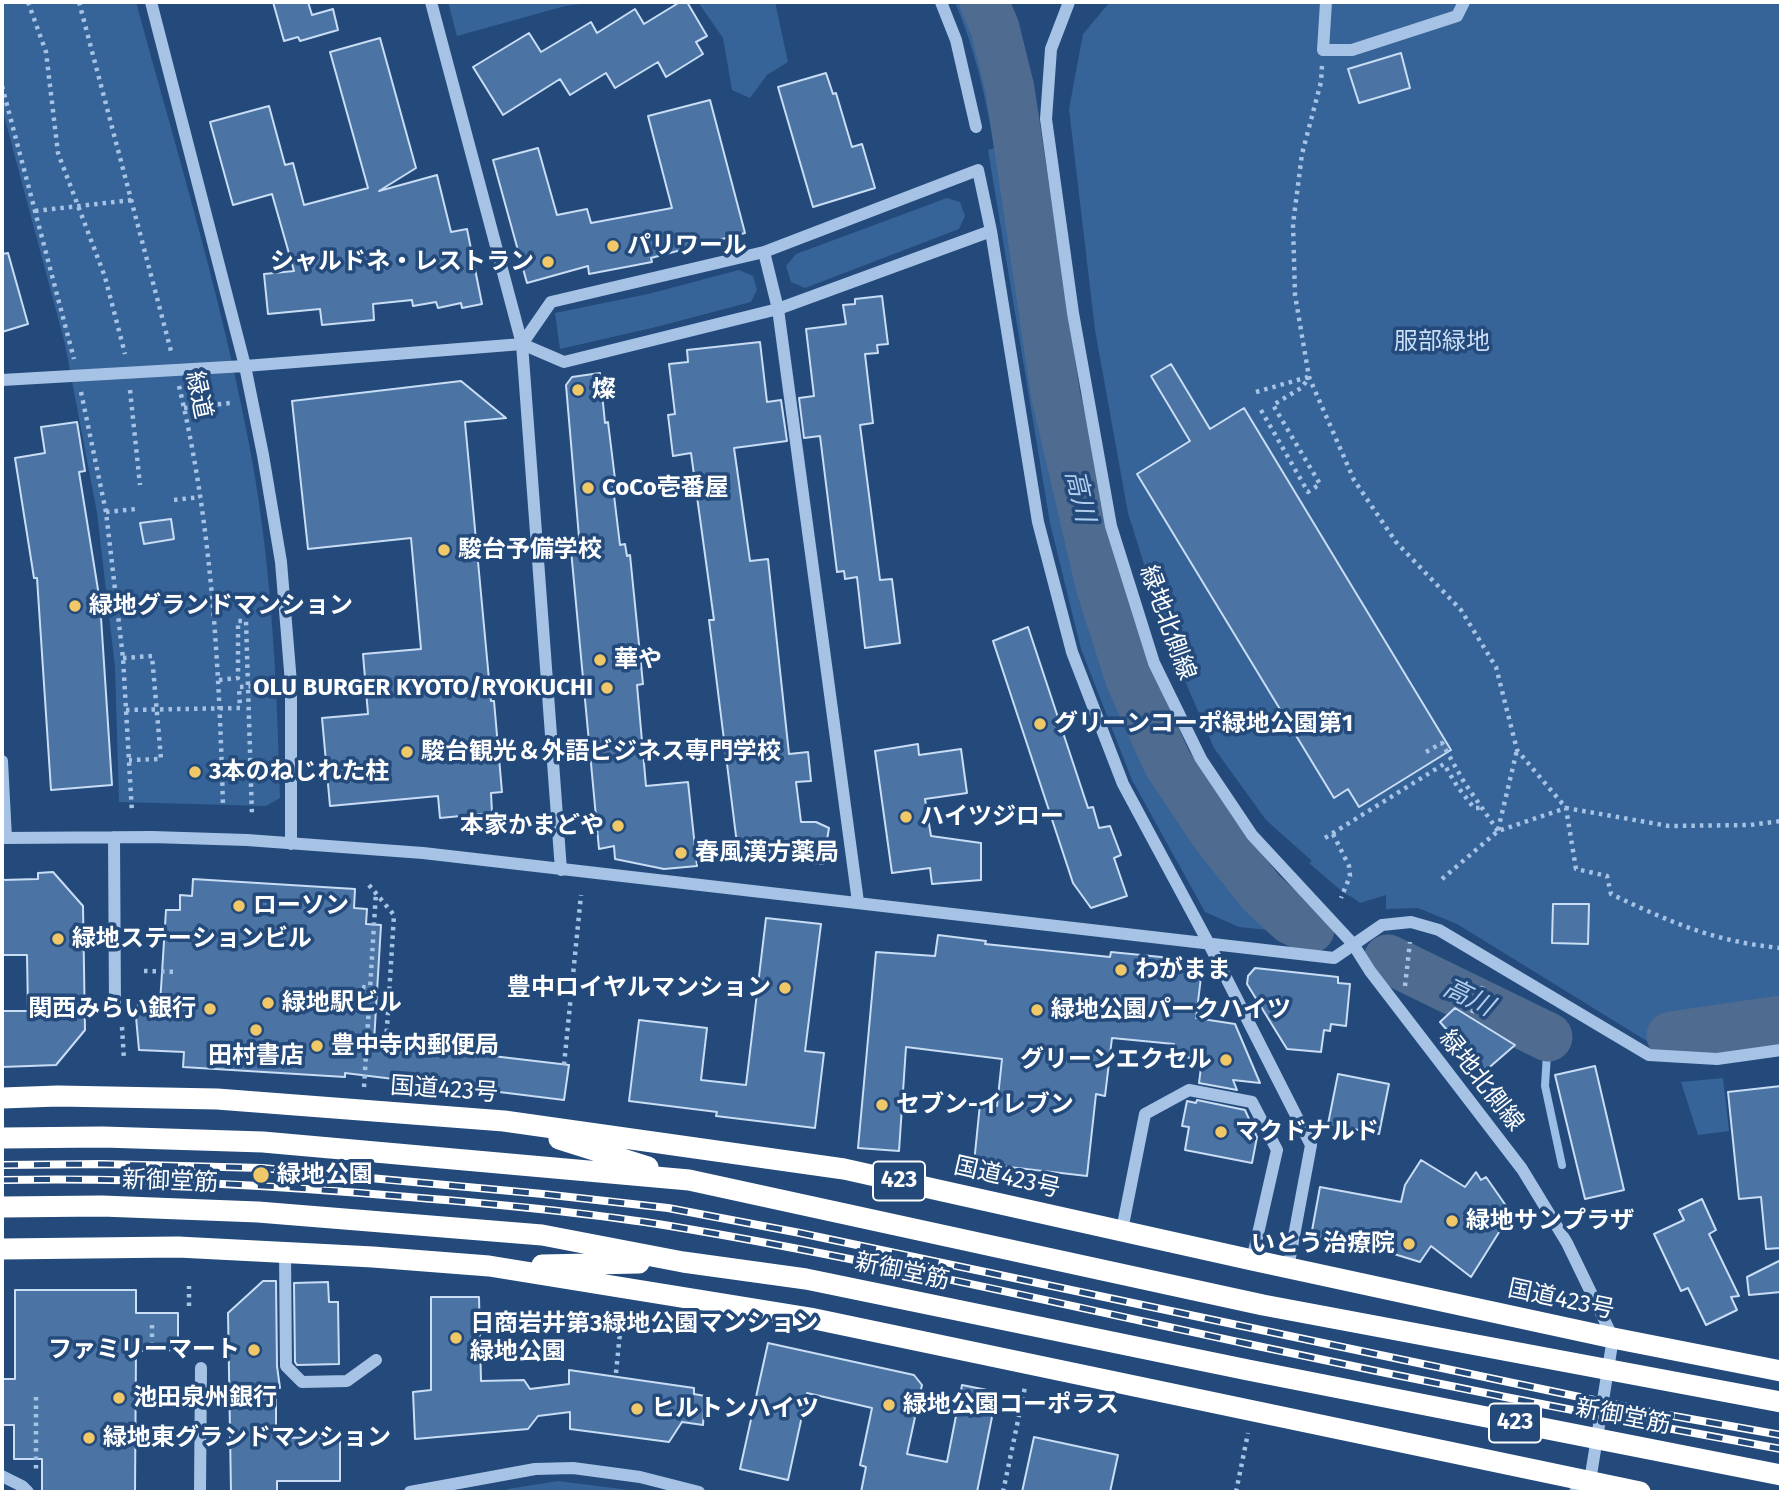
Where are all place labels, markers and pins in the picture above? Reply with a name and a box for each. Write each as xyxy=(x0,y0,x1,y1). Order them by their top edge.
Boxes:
place label: パリワール xyxy=(627,232,747,260)
marker: パリワール xyxy=(605,238,621,254)
place label: シャルドネ・レストラン xyxy=(270,248,534,276)
marker: シャルドネ・レストラン xyxy=(540,254,556,270)
place label: 燦 xyxy=(592,376,616,404)
marker: 燦 xyxy=(570,382,586,398)
place label: CoCo壱番屋 xyxy=(602,474,729,502)
marker: CoCo壱番屋 xyxy=(580,480,596,496)
place label: 駿台予備学校 xyxy=(458,536,602,564)
marker: 駿台予備学校 xyxy=(436,542,452,558)
place label: 緑地グランドマンション xyxy=(89,592,353,620)
marker: 緑地グランドマンション xyxy=(67,598,83,614)
place label: 華や xyxy=(614,646,662,674)
marker: 華や xyxy=(592,652,608,668)
place label: OLU BURGER KYOTO/RYOKUCHI xyxy=(253,674,593,702)
marker: OLU BURGER KYOTO/RYOKUCHI xyxy=(599,680,615,696)
place label: グリーンコーポ緑地公園第1 xyxy=(1054,710,1353,738)
marker: グリーンコーポ緑地公園第1 xyxy=(1032,716,1048,732)
place label: 駿台観光＆外語ビジネス専門学校 xyxy=(421,738,781,766)
marker: 駿台観光＆外語ビジネス専門学校 xyxy=(399,744,415,760)
place label: 3本のねじれた柱 xyxy=(209,758,389,786)
marker: 3本のねじれた柱 xyxy=(187,764,203,780)
place label: ハイツジロー xyxy=(920,803,1064,831)
marker: ハイツジロー xyxy=(898,809,914,825)
place label: 本家かまどや xyxy=(460,812,604,840)
marker: 本家かまどや xyxy=(610,818,626,834)
place label: 春風漢方薬局 xyxy=(695,839,839,867)
marker: 春風漢方薬局 xyxy=(673,845,689,861)
place label: ローソン xyxy=(253,892,349,920)
marker: ローソン xyxy=(231,898,247,914)
place label: 緑地ステーションビル xyxy=(72,925,312,953)
marker: 緑地ステーションビル xyxy=(50,931,66,947)
place label: わがまま xyxy=(1135,956,1231,984)
marker: わがまま xyxy=(1113,962,1129,978)
place label: 豊中ロイヤルマンション xyxy=(507,974,771,1002)
marker: 豊中ロイヤルマンション xyxy=(777,980,793,996)
place label: 緑地駅ビル xyxy=(282,989,402,1017)
place label: 関西みらい銀行 xyxy=(28,995,196,1023)
marker: 緑地駅ビル xyxy=(260,995,276,1011)
place label: 緑地公園パークハイツ xyxy=(1051,996,1291,1024)
marker: 関西みらい銀行 xyxy=(202,1001,218,1017)
marker: 緑地公園パークハイツ xyxy=(1029,1002,1045,1018)
marker: 田村書店 xyxy=(248,1022,264,1038)
place label: 豊中寺内郵便局 xyxy=(331,1032,499,1060)
marker: 豊中寺内郵便局 xyxy=(309,1038,325,1054)
place label: 田村書店 xyxy=(208,1042,304,1070)
place label: グリーンエクセル xyxy=(1020,1046,1212,1074)
marker: グリーンエクセル xyxy=(1218,1052,1234,1068)
place label: セブン-イレブン xyxy=(896,1091,1074,1119)
marker: セブン-イレブン xyxy=(874,1097,890,1113)
place label: マクドナルド xyxy=(1235,1118,1379,1146)
marker: マクドナルド xyxy=(1213,1124,1229,1140)
place label: 緑地公園 xyxy=(277,1161,373,1189)
marker: 緑地公園 xyxy=(251,1165,271,1185)
place label: 緑地サンプラザ xyxy=(1466,1207,1634,1235)
marker: 緑地サンプラザ xyxy=(1444,1213,1460,1229)
place label: いとう治療院 xyxy=(1251,1230,1395,1258)
marker: いとう治療院 xyxy=(1401,1236,1417,1252)
place label: 日商岩井第3緑地公園マンション 緑地公園 xyxy=(470,1310,818,1366)
marker: 日商岩井第3緑地公園マンション 緑地公園 xyxy=(448,1330,464,1346)
place label: ファミリーマート xyxy=(48,1336,240,1364)
marker: ファミリーマート xyxy=(246,1342,262,1358)
place label: 池田泉州銀行 xyxy=(133,1384,277,1412)
marker: 池田泉州銀行 xyxy=(111,1390,127,1406)
place label: 緑地公園コーポラス xyxy=(903,1391,1119,1419)
place label: ヒルトンハイツ xyxy=(651,1395,819,1423)
marker: 緑地公園コーポラス xyxy=(881,1397,897,1413)
marker: ヒルトンハイツ xyxy=(629,1401,645,1417)
place label: 緑地東グランドマンション xyxy=(103,1424,391,1452)
marker: 緑地東グランドマンション xyxy=(81,1430,97,1446)

